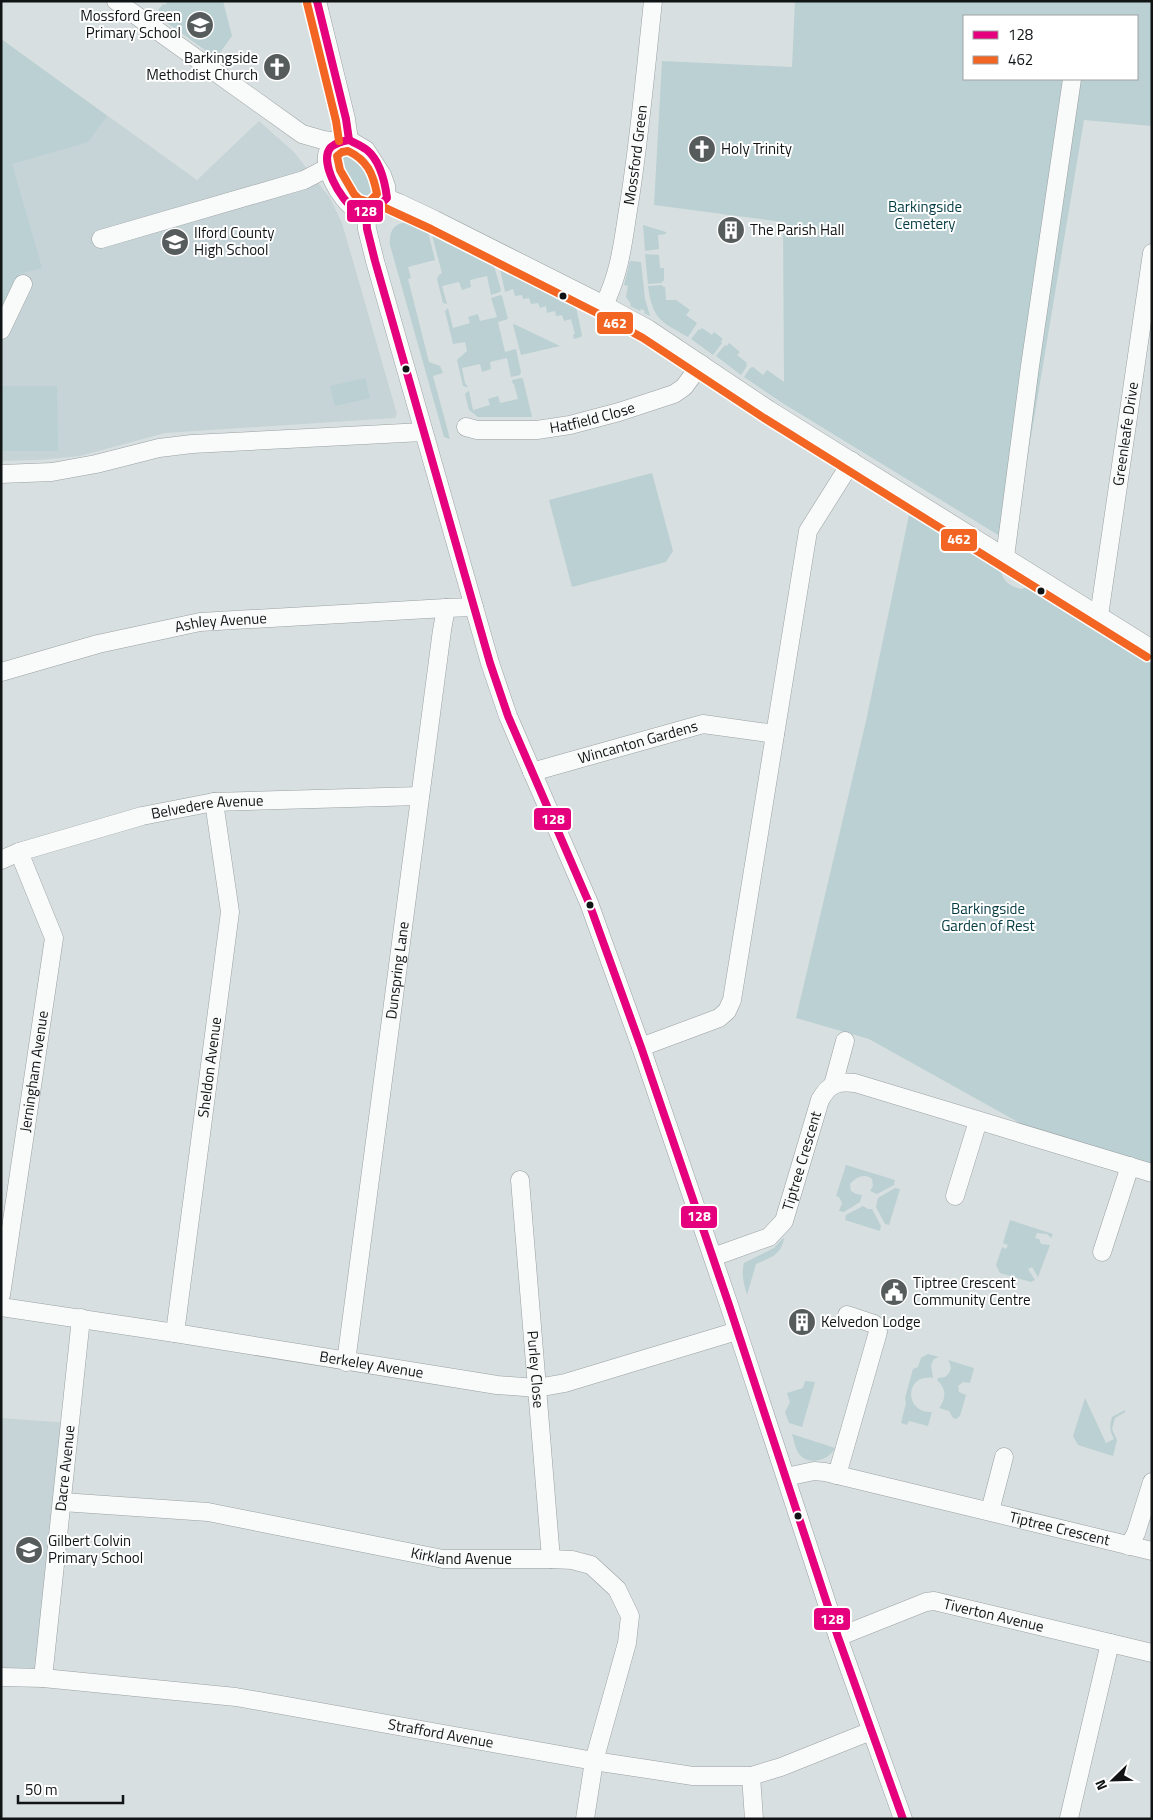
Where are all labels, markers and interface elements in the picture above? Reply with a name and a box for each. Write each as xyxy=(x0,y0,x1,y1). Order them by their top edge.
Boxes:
place label: Mossford Green Primary School xyxy=(80,4,181,44)
school or university icon: Mossford Green Primary School xyxy=(185,10,215,40)
legend xyxy=(963,15,1138,80)
text: 128 xyxy=(1008,23,1033,46)
place label: Barkingside Methodist Church xyxy=(146,46,258,86)
text: 462 xyxy=(1008,48,1033,71)
church icon: Barkingside Methodist Church xyxy=(262,52,292,82)
street label: Mossford Green xyxy=(617,104,653,207)
church icon: Holy Trinity xyxy=(687,134,717,164)
place label: Holy Trinity xyxy=(721,137,792,160)
park label: Barkingside Cemetery xyxy=(888,195,962,235)
line badge: 128 xyxy=(346,199,384,223)
text: 128 xyxy=(353,200,377,221)
building icon: The Parish Hall xyxy=(716,215,746,245)
place label: The Parish Hall xyxy=(750,218,845,241)
place label: Ilford County High School xyxy=(194,221,275,261)
school or university icon: Ilford County High School xyxy=(160,227,190,257)
unlabelled marker xyxy=(558,291,568,301)
line badge: 462 xyxy=(596,311,634,335)
text: 462 xyxy=(603,312,627,333)
unlabelled marker xyxy=(401,364,411,374)
street label: Greenleafe Drive xyxy=(1106,380,1144,487)
street label: Hatfield Close xyxy=(548,396,638,439)
line badge: 462 xyxy=(940,528,978,552)
text: 462 xyxy=(947,528,971,549)
unlabelled marker xyxy=(1036,586,1046,596)
street label: Ashley Avenue xyxy=(173,606,267,638)
street label: Wincanton Gardens xyxy=(575,714,700,770)
street label: Belvedere Avenue xyxy=(149,789,264,825)
line badge: 128 xyxy=(533,807,572,831)
text: 128 xyxy=(541,808,565,829)
park label: Barkingside Garden of Rest xyxy=(941,897,1036,937)
unlabelled marker xyxy=(585,900,595,910)
street label: Dunspring Lane xyxy=(379,920,415,1021)
street label: Jerningham Avenue xyxy=(13,1009,54,1134)
street label: Sheldon Avenue xyxy=(191,1015,227,1119)
street label: Tiptree Crescent xyxy=(776,1108,827,1213)
line badge: 128 xyxy=(680,1205,718,1229)
text: 128 xyxy=(687,1205,711,1226)
place label: Tiptree Crescent Community Centre xyxy=(913,1271,1031,1311)
public building icon: Tiptree Crescent Community Centre xyxy=(879,1277,909,1307)
building icon: Kelvedon Lodge xyxy=(787,1307,817,1337)
place label: Kelvedon Lodge xyxy=(821,1310,920,1333)
street label: Purley Close xyxy=(521,1330,551,1409)
street label: Berkeley Avenue xyxy=(318,1345,425,1384)
street label: Dacre Avenue xyxy=(49,1424,81,1512)
street label: Tiptree Crescent xyxy=(1007,1505,1113,1552)
unlabelled marker xyxy=(793,1511,803,1521)
place label: Gilbert Colvin Primary School xyxy=(48,1529,143,1569)
school or university icon: Gilbert Colvin Primary School xyxy=(14,1535,44,1565)
street label: Kirkland Avenue xyxy=(409,1541,512,1570)
street label: Tiverton Avenue xyxy=(941,1592,1046,1638)
line badge: 128 xyxy=(813,1607,851,1631)
text: 128 xyxy=(820,1608,844,1629)
street label: Strafford Avenue xyxy=(386,1712,496,1754)
north arrow xyxy=(1088,1755,1138,1805)
scale bar xyxy=(18,1772,122,1804)
text: N xyxy=(1089,1777,1112,1794)
text: 50 m xyxy=(25,1778,58,1801)

